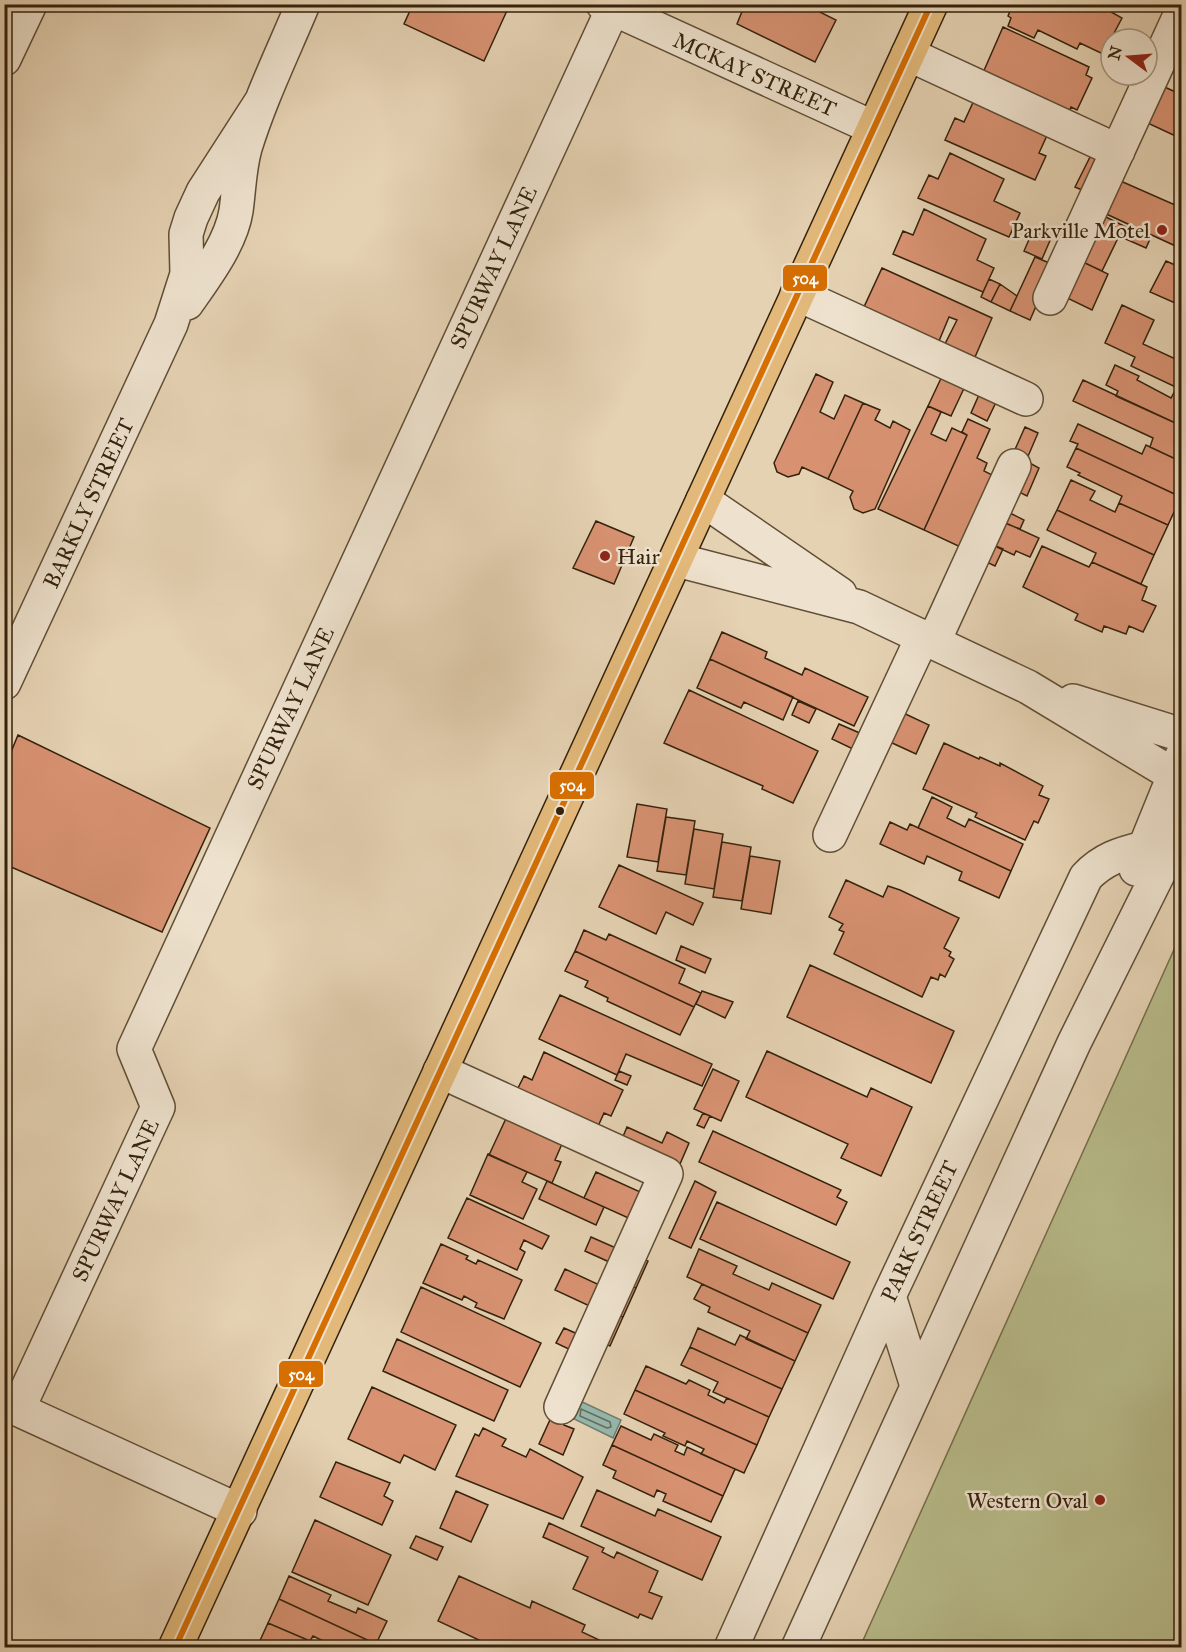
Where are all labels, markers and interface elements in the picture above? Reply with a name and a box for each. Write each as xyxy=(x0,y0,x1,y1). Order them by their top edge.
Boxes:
street label: MCKAY STREET xyxy=(669,26,841,123)
north arrow xyxy=(1099,27,1159,87)
text: N xyxy=(1104,43,1126,62)
street label: SPURWAY LANE xyxy=(444,181,543,353)
place label: Parkville Motel xyxy=(1011,217,1150,244)
marker: Parkville Motel xyxy=(1155,223,1169,237)
line badge: 504 xyxy=(782,264,828,292)
text: 504 xyxy=(792,269,819,289)
street label: BARKLY STREET xyxy=(37,414,140,593)
place label: Hair xyxy=(617,543,660,570)
marker: Hair xyxy=(598,549,612,563)
street label: SPURWAY LANE xyxy=(241,622,340,794)
line badge: 504 xyxy=(549,771,595,800)
text: 504 xyxy=(559,776,586,796)
unlabelled marker xyxy=(554,805,566,817)
street label: SPURWAY LANE xyxy=(66,1114,165,1286)
street label: PARK STREET xyxy=(875,1156,964,1306)
line badge: 504 xyxy=(278,1360,324,1388)
text: 504 xyxy=(288,1365,315,1385)
place label: Western Oval xyxy=(966,1487,1088,1514)
marker: Western Oval xyxy=(1093,1493,1107,1507)

